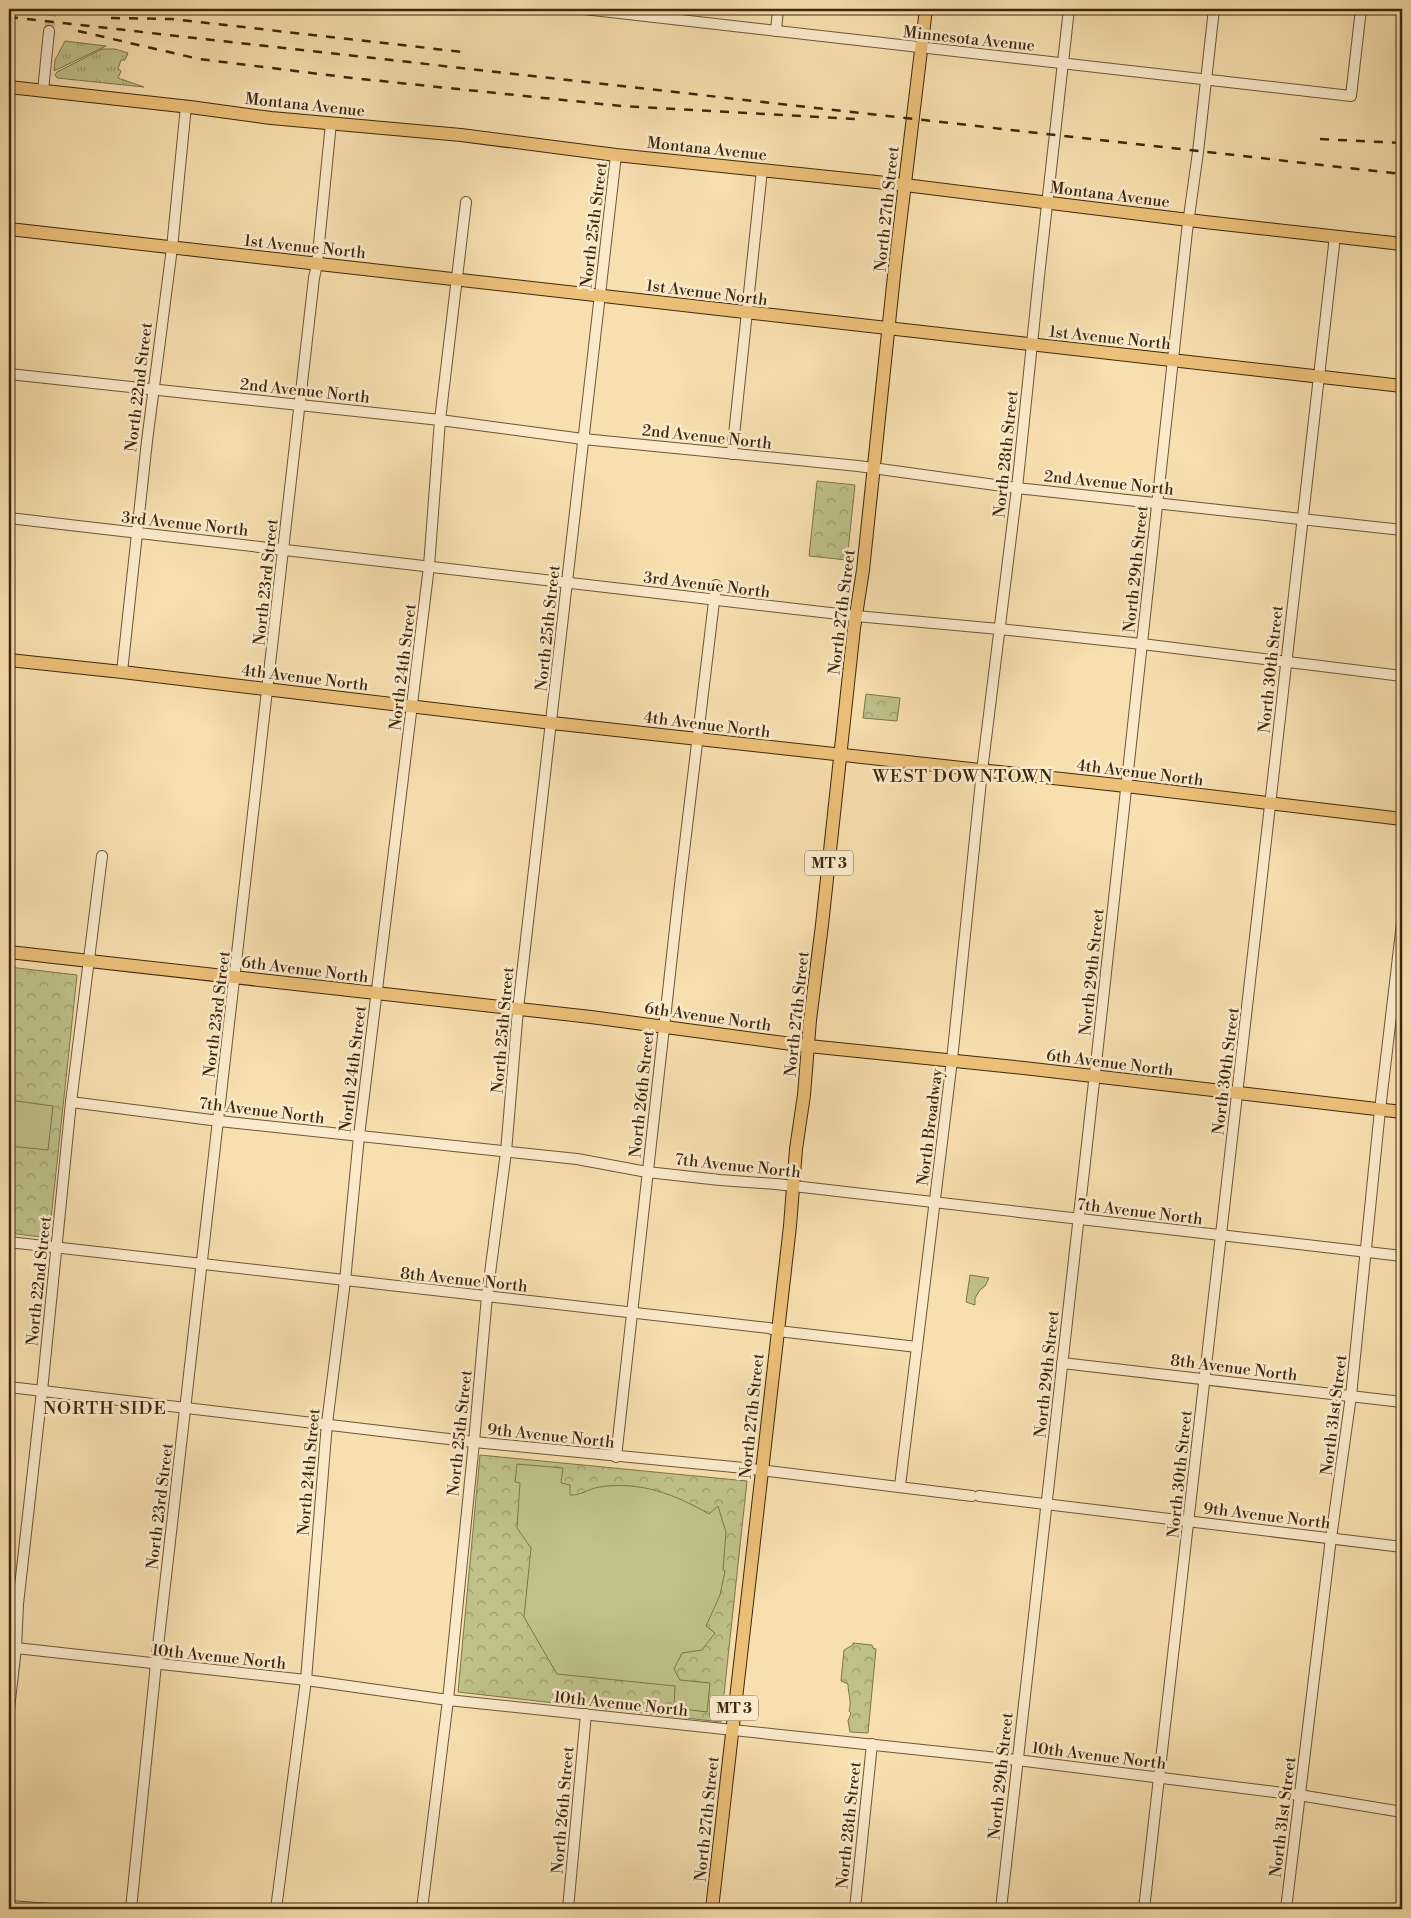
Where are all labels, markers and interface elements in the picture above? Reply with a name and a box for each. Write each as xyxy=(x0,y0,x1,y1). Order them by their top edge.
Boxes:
street label: Minnesota Avenue xyxy=(902,22,1036,56)
street label: Montana Avenue xyxy=(244,89,366,121)
street label: Montana Avenue xyxy=(646,133,768,165)
street label: North 27th Street xyxy=(870,145,904,273)
street label: North 25th Street xyxy=(576,161,612,289)
street label: Montana Avenue xyxy=(1049,178,1171,212)
street label: 1st Avenue North xyxy=(243,231,367,263)
street label: 1st Avenue North xyxy=(645,276,769,310)
street label: North 22nd Street xyxy=(121,321,157,453)
street label: 1st Avenue North xyxy=(1048,322,1172,354)
street label: 2nd Avenue North xyxy=(239,374,371,408)
street label: North 28th Street xyxy=(989,389,1023,519)
street label: 2nd Avenue North xyxy=(641,420,773,454)
street label: 2nd Avenue North xyxy=(1043,466,1175,500)
street label: North 29th Street xyxy=(1119,504,1153,634)
street label: 3rd Avenue North xyxy=(120,507,250,541)
street label: North 23rd Street xyxy=(249,517,283,646)
street label: North 27th Street xyxy=(824,548,860,676)
street label: North 25th Street xyxy=(531,564,565,692)
street label: 3rd Avenue North xyxy=(642,567,772,603)
street label: North 24th Street xyxy=(385,602,421,732)
street label: North 30th Street xyxy=(1254,604,1288,734)
street label: 4th Avenue North xyxy=(240,660,370,696)
street label: 4th Avenue North xyxy=(642,707,772,743)
street label: 4th Avenue North xyxy=(1075,755,1205,791)
district label: WEST DOWNTOWN xyxy=(872,765,1053,788)
road number: MT 3 xyxy=(805,850,853,876)
street label: North 29th Street xyxy=(1075,907,1109,1037)
street label: North 23rd Street xyxy=(199,949,235,1079)
street label: North 27th Street xyxy=(780,950,814,1078)
street label: 6th Avenue North xyxy=(240,952,370,988)
street label: North 25th Street xyxy=(488,966,519,1094)
street label: 6th Avenue North xyxy=(643,998,773,1036)
street label: North 24th Street xyxy=(335,1004,371,1134)
street label: North 30th Street xyxy=(1208,1006,1244,1136)
street label: North 26th Street xyxy=(625,1029,659,1159)
street label: 6th Avenue North xyxy=(1045,1045,1175,1081)
street label: North Broadway xyxy=(913,1067,947,1187)
street label: 7th Avenue North xyxy=(198,1093,326,1129)
street label: 7th Avenue North xyxy=(674,1149,802,1183)
street label: 7th Avenue North xyxy=(1076,1194,1204,1230)
street label: North 22nd Street xyxy=(22,1215,56,1347)
street label: 8th Avenue North xyxy=(399,1263,529,1297)
street label: North 29th Street xyxy=(1030,1309,1064,1439)
street label: 8th Avenue North xyxy=(1169,1350,1299,1386)
street label: North 27th Street xyxy=(735,1352,769,1480)
street label: North 31st Street xyxy=(1317,1353,1351,1477)
street label: North 25th Street xyxy=(443,1369,477,1497)
district label: NORTH SIDE xyxy=(43,1397,167,1420)
street label: North 24th Street xyxy=(293,1407,325,1537)
street label: North 30th Street xyxy=(1163,1409,1197,1539)
street label: 9th Avenue North xyxy=(486,1419,616,1453)
street label: North 23rd Street xyxy=(142,1441,178,1571)
street label: 9th Avenue North xyxy=(1202,1498,1332,1534)
street label: 10th Avenue North xyxy=(151,1640,288,1674)
street label: 10th Avenue North xyxy=(553,1687,690,1721)
road number: MT 3 xyxy=(710,1696,758,1720)
street label: North 29th Street xyxy=(984,1711,1018,1841)
street label: 10th Avenue North xyxy=(1031,1738,1168,1774)
street label: North 26th Street xyxy=(547,1745,579,1875)
street label: North 27th Street xyxy=(690,1755,724,1883)
street label: North 31st Street xyxy=(1266,1755,1300,1879)
street label: North 28th Street xyxy=(832,1760,866,1890)

